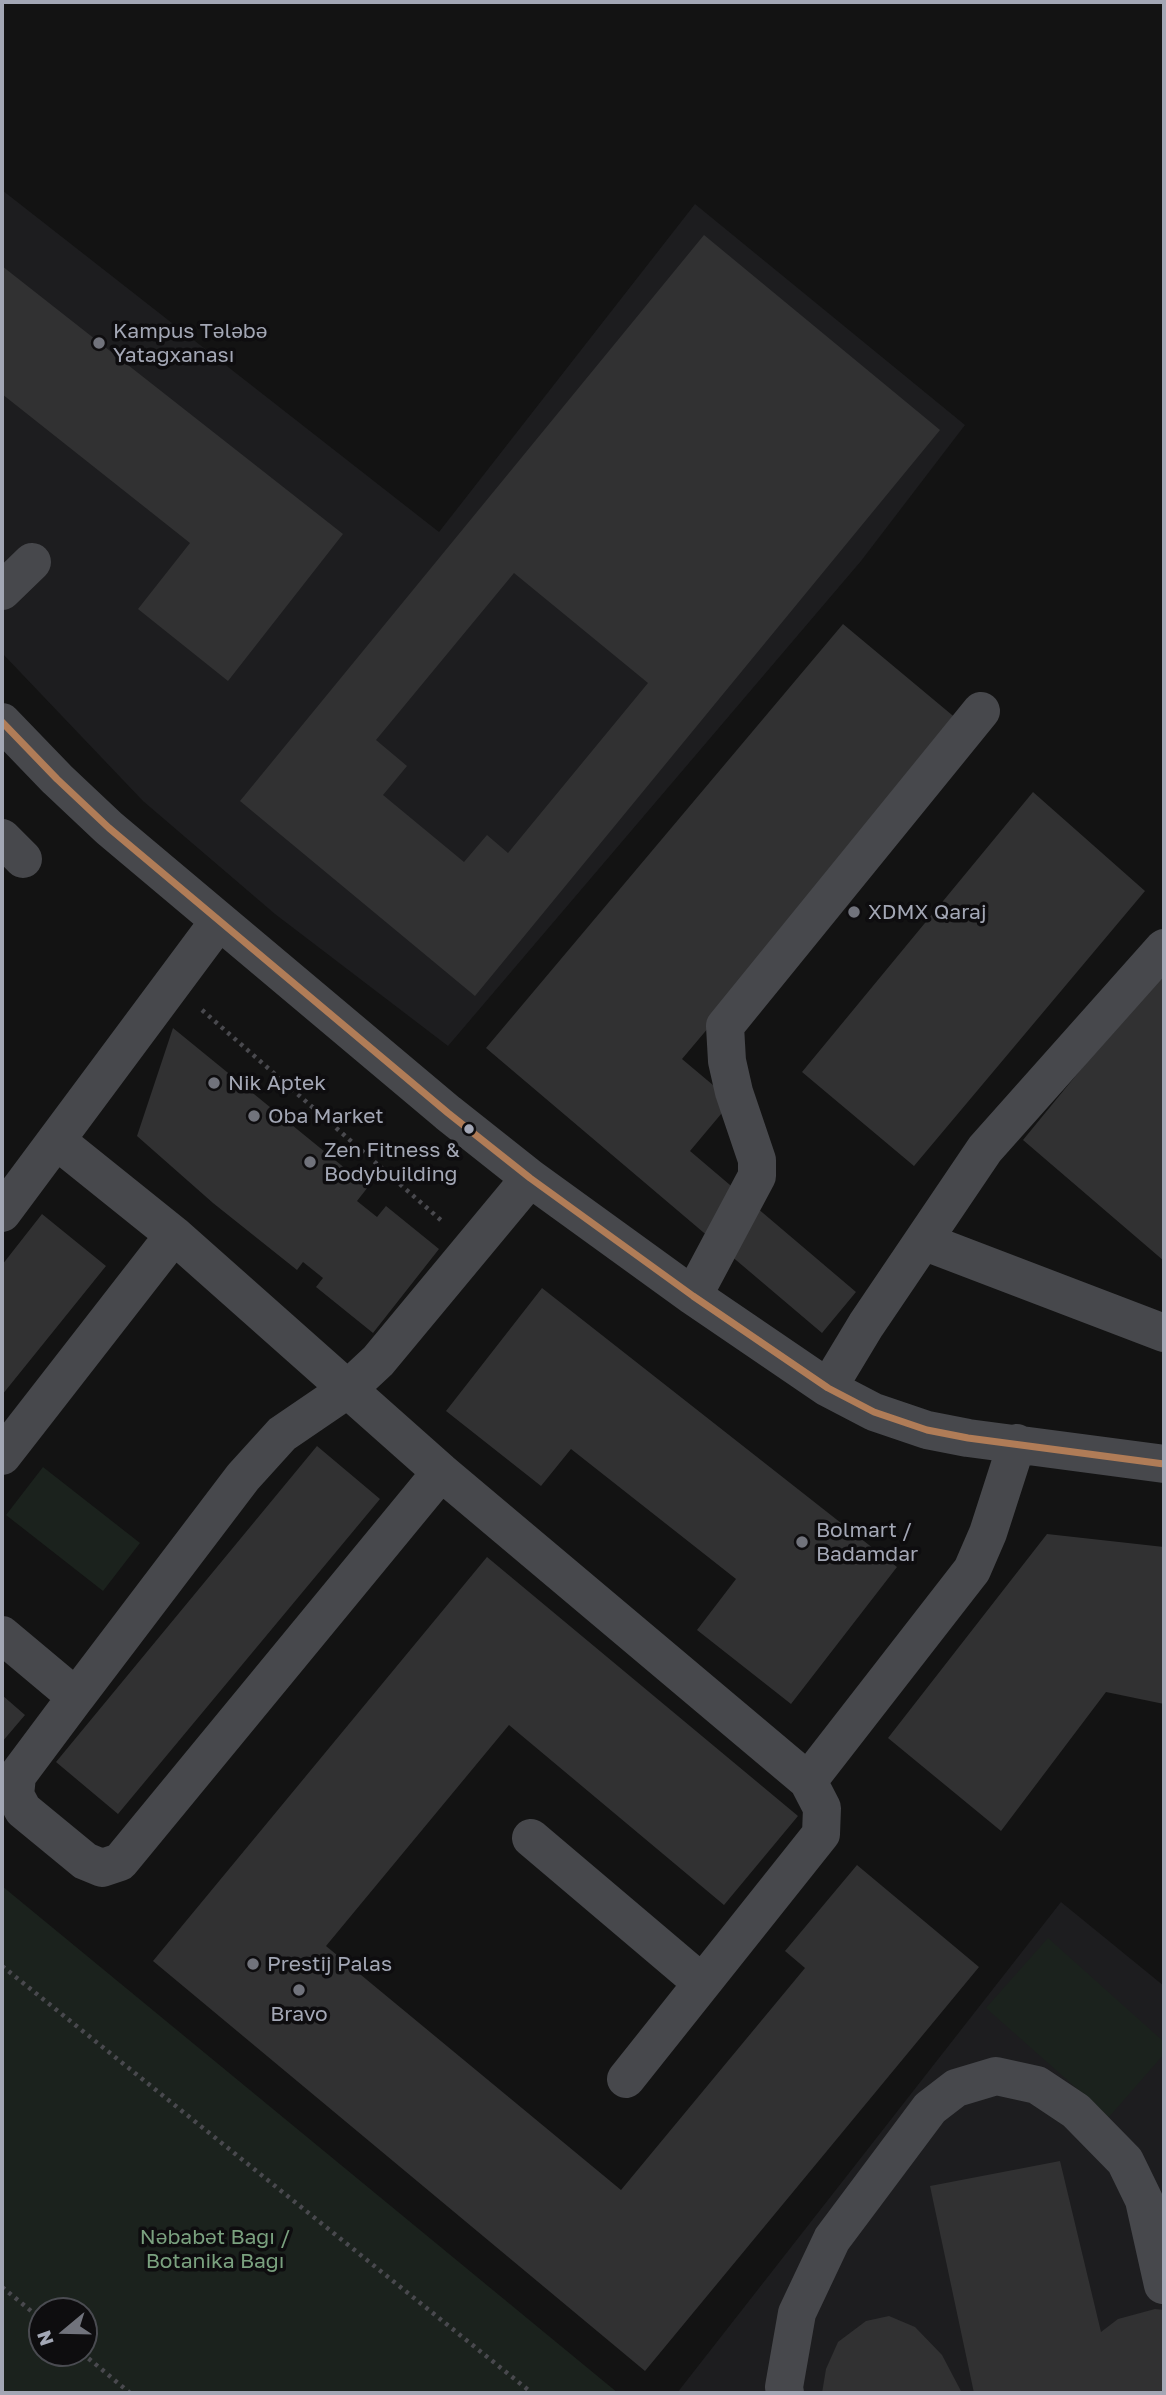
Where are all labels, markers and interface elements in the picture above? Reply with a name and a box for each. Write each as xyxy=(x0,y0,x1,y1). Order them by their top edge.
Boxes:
place label: Kampus Tələbə Yatağxanası xyxy=(113,318,267,368)
marker: Kampus Tələbə Yatağxanası xyxy=(91,335,107,351)
place label: XDMX Qaraj xyxy=(868,899,987,925)
marker: XDMX Qaraj xyxy=(846,904,862,920)
place label: Nik Aptek xyxy=(228,1070,326,1096)
marker: Nik Aptek xyxy=(206,1075,222,1091)
place label: Oba Market xyxy=(268,1103,384,1129)
marker: Oba Market xyxy=(246,1108,262,1124)
unlabelled marker xyxy=(462,1122,476,1136)
place label: Zen Fitness & Bodybuilding xyxy=(324,1137,460,1187)
marker: Zen Fitness & Bodybuilding xyxy=(302,1154,318,1170)
place label: Bolmart / Badamdar xyxy=(816,1517,918,1567)
marker: Bolmart / Badamdar xyxy=(794,1534,810,1550)
place label: Prestij Palas xyxy=(267,1951,392,1977)
marker: Prestij Palas xyxy=(245,1956,261,1972)
marker: Bravo xyxy=(291,1982,307,1998)
place label: Bravo xyxy=(270,2001,328,2027)
park label: Nəbabət Bağı / Botanika Bağı xyxy=(140,2224,290,2274)
north arrow xyxy=(28,2297,98,2367)
text: N xyxy=(31,2328,58,2349)

